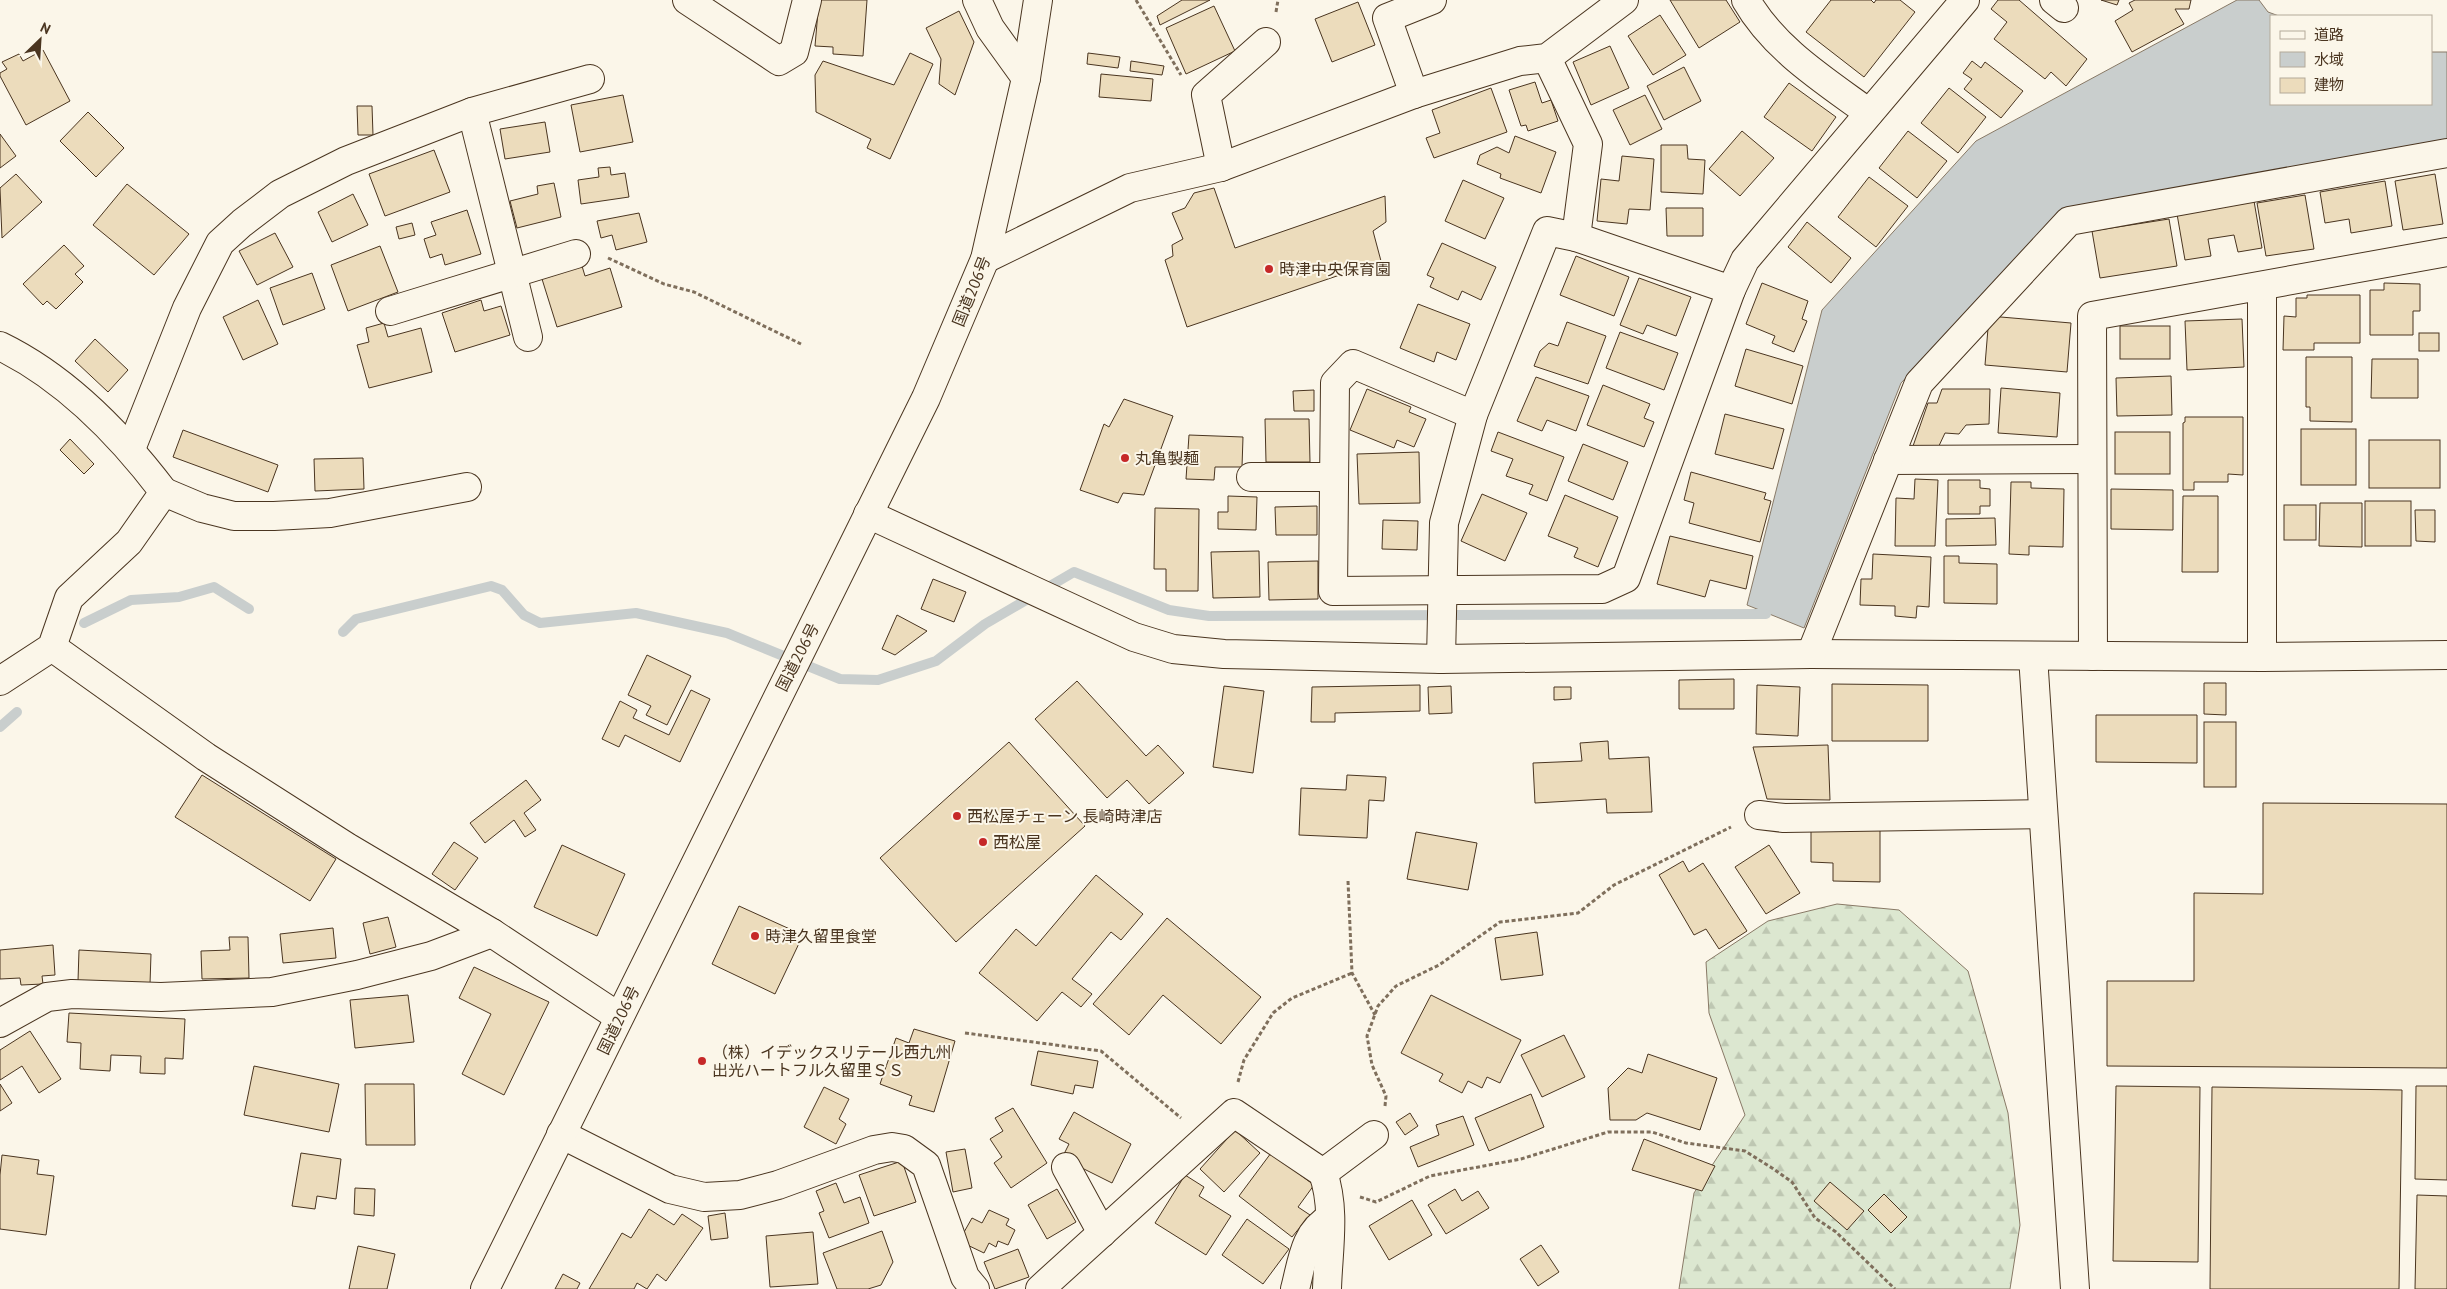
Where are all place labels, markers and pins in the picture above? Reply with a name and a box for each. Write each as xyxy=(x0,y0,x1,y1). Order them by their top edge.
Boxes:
place label: 時津中央保育園 xyxy=(1279,259,1391,279)
marker: 時津中央保育園 xyxy=(1263,263,1275,275)
place label: 丸亀製麺 xyxy=(1135,448,1199,468)
marker: 丸亀製麺 xyxy=(1119,452,1131,464)
place label: 西松屋チェーン 長崎時津店 xyxy=(967,806,1162,826)
marker: 西松屋チェーン 長崎時津店 xyxy=(951,810,963,822)
place label: 西松屋 xyxy=(993,832,1041,852)
marker: 西松屋 xyxy=(977,836,989,848)
place label: 時津久留里食堂 xyxy=(765,926,877,946)
marker: 時津久留里食堂 xyxy=(749,930,761,942)
place label: （株）イデックスリテール西九州 出光ハートフル久留里ＳＳ xyxy=(712,1042,952,1080)
marker: （株）イデックスリテール西九州 出光ハートフル久留里ＳＳ xyxy=(696,1055,708,1067)

